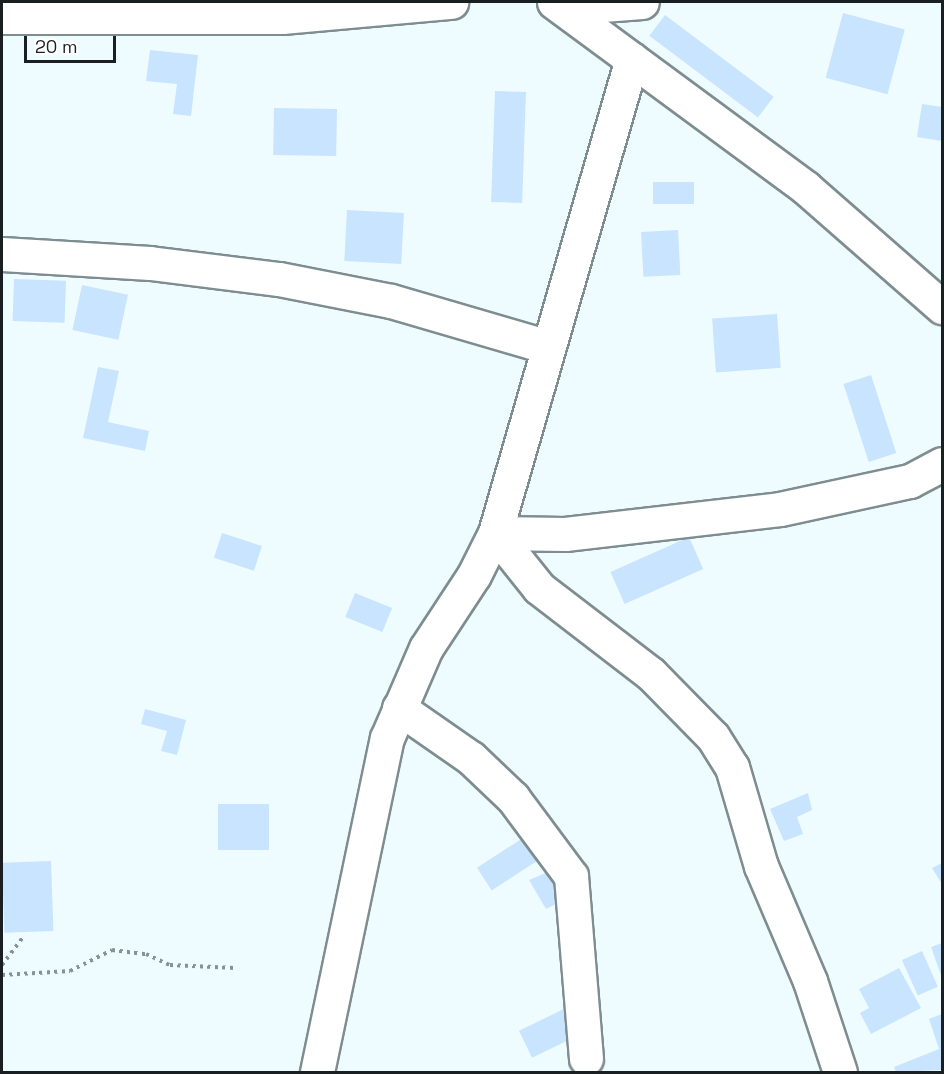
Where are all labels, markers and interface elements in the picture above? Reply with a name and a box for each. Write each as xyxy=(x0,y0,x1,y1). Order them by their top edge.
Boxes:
scale bar xyxy=(27,24,118,62)
text: 20 m xyxy=(35,35,78,58)

